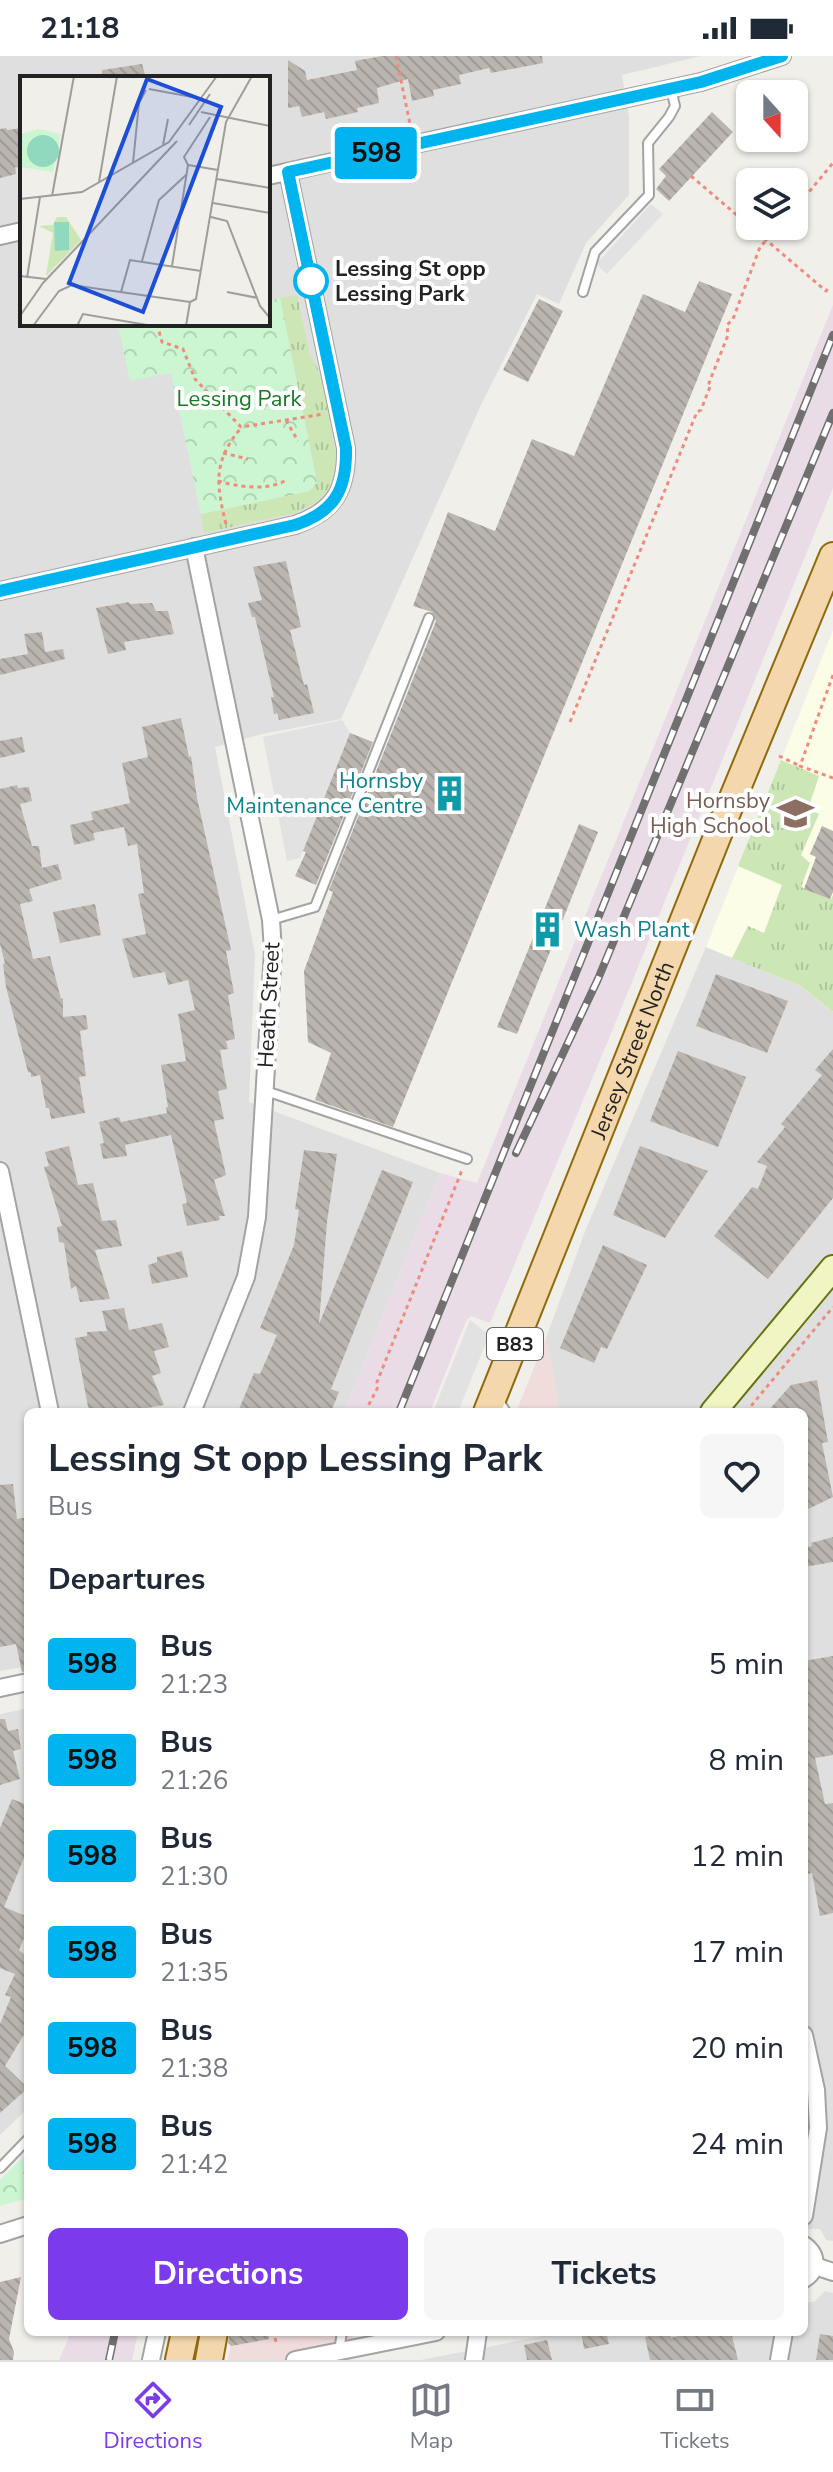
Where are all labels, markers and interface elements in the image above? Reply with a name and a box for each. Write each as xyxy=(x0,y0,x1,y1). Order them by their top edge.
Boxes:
text: 21:18 xyxy=(40,8,119,49)
inset map xyxy=(20,76,270,326)
north arrow xyxy=(736,80,808,152)
map controls xyxy=(736,80,808,240)
line badge: 598 xyxy=(330,127,422,179)
text: 598 xyxy=(351,134,401,172)
button: layers xyxy=(736,168,808,240)
place label: Lessing St opp Lessing Park xyxy=(335,254,486,309)
marker: Lessing St opp Lessing Park xyxy=(294,264,328,298)
park label: Lessing Park xyxy=(177,384,302,414)
place label: Hornsby Maintenance Centre xyxy=(226,766,424,821)
building icon: Hornsby Maintenance Centre xyxy=(430,774,468,812)
place label: Hornsby High School xyxy=(650,786,771,841)
school or university icon: Hornsby High School xyxy=(777,794,815,832)
building icon: Wash Plant xyxy=(529,910,567,948)
place label: Wash Plant xyxy=(574,915,690,945)
street label: Heath Street xyxy=(251,941,287,1069)
street label: Jersey Street North xyxy=(583,957,682,1144)
road number: B83 xyxy=(487,1328,543,1360)
text: Lessing St opp Lessing Park xyxy=(48,1433,542,1484)
button: heart xyxy=(700,1434,784,1518)
text: Bus xyxy=(48,1489,93,1524)
text: Departures xyxy=(48,1559,205,1600)
text: Bus xyxy=(160,1626,213,1667)
text: 5 min xyxy=(709,1644,784,1685)
text: 598 xyxy=(67,1645,117,1683)
text: 21:23 xyxy=(160,1667,228,1702)
text: Bus xyxy=(160,1722,213,1763)
text: 8 min xyxy=(709,1740,784,1781)
text: 598 xyxy=(67,1741,117,1779)
text: 21:26 xyxy=(160,1763,228,1798)
text: Bus xyxy=(160,1818,213,1859)
text: 12 min xyxy=(691,1836,784,1877)
text: 598 xyxy=(67,1837,117,1875)
text: 21:30 xyxy=(160,1859,228,1894)
text: Bus xyxy=(160,1914,213,1955)
text: 17 min xyxy=(691,1932,784,1973)
text: 598 xyxy=(67,1933,117,1971)
text: 21:35 xyxy=(160,1955,228,1990)
text: Bus xyxy=(160,2010,213,2051)
text: 20 min xyxy=(691,2028,784,2069)
text: 598 xyxy=(67,2029,117,2067)
text: 21:38 xyxy=(160,2051,228,2086)
text: Bus xyxy=(160,2106,213,2147)
text: 24 min xyxy=(691,2124,784,2165)
text: 598 xyxy=(67,2125,117,2163)
text: 21:42 xyxy=(160,2147,228,2182)
button: Directions xyxy=(48,2228,408,2320)
button: Tickets xyxy=(424,2228,784,2320)
tab: Directions xyxy=(103,2378,203,2456)
tab: Map xyxy=(409,2378,453,2456)
tab: Tickets xyxy=(660,2378,730,2456)

